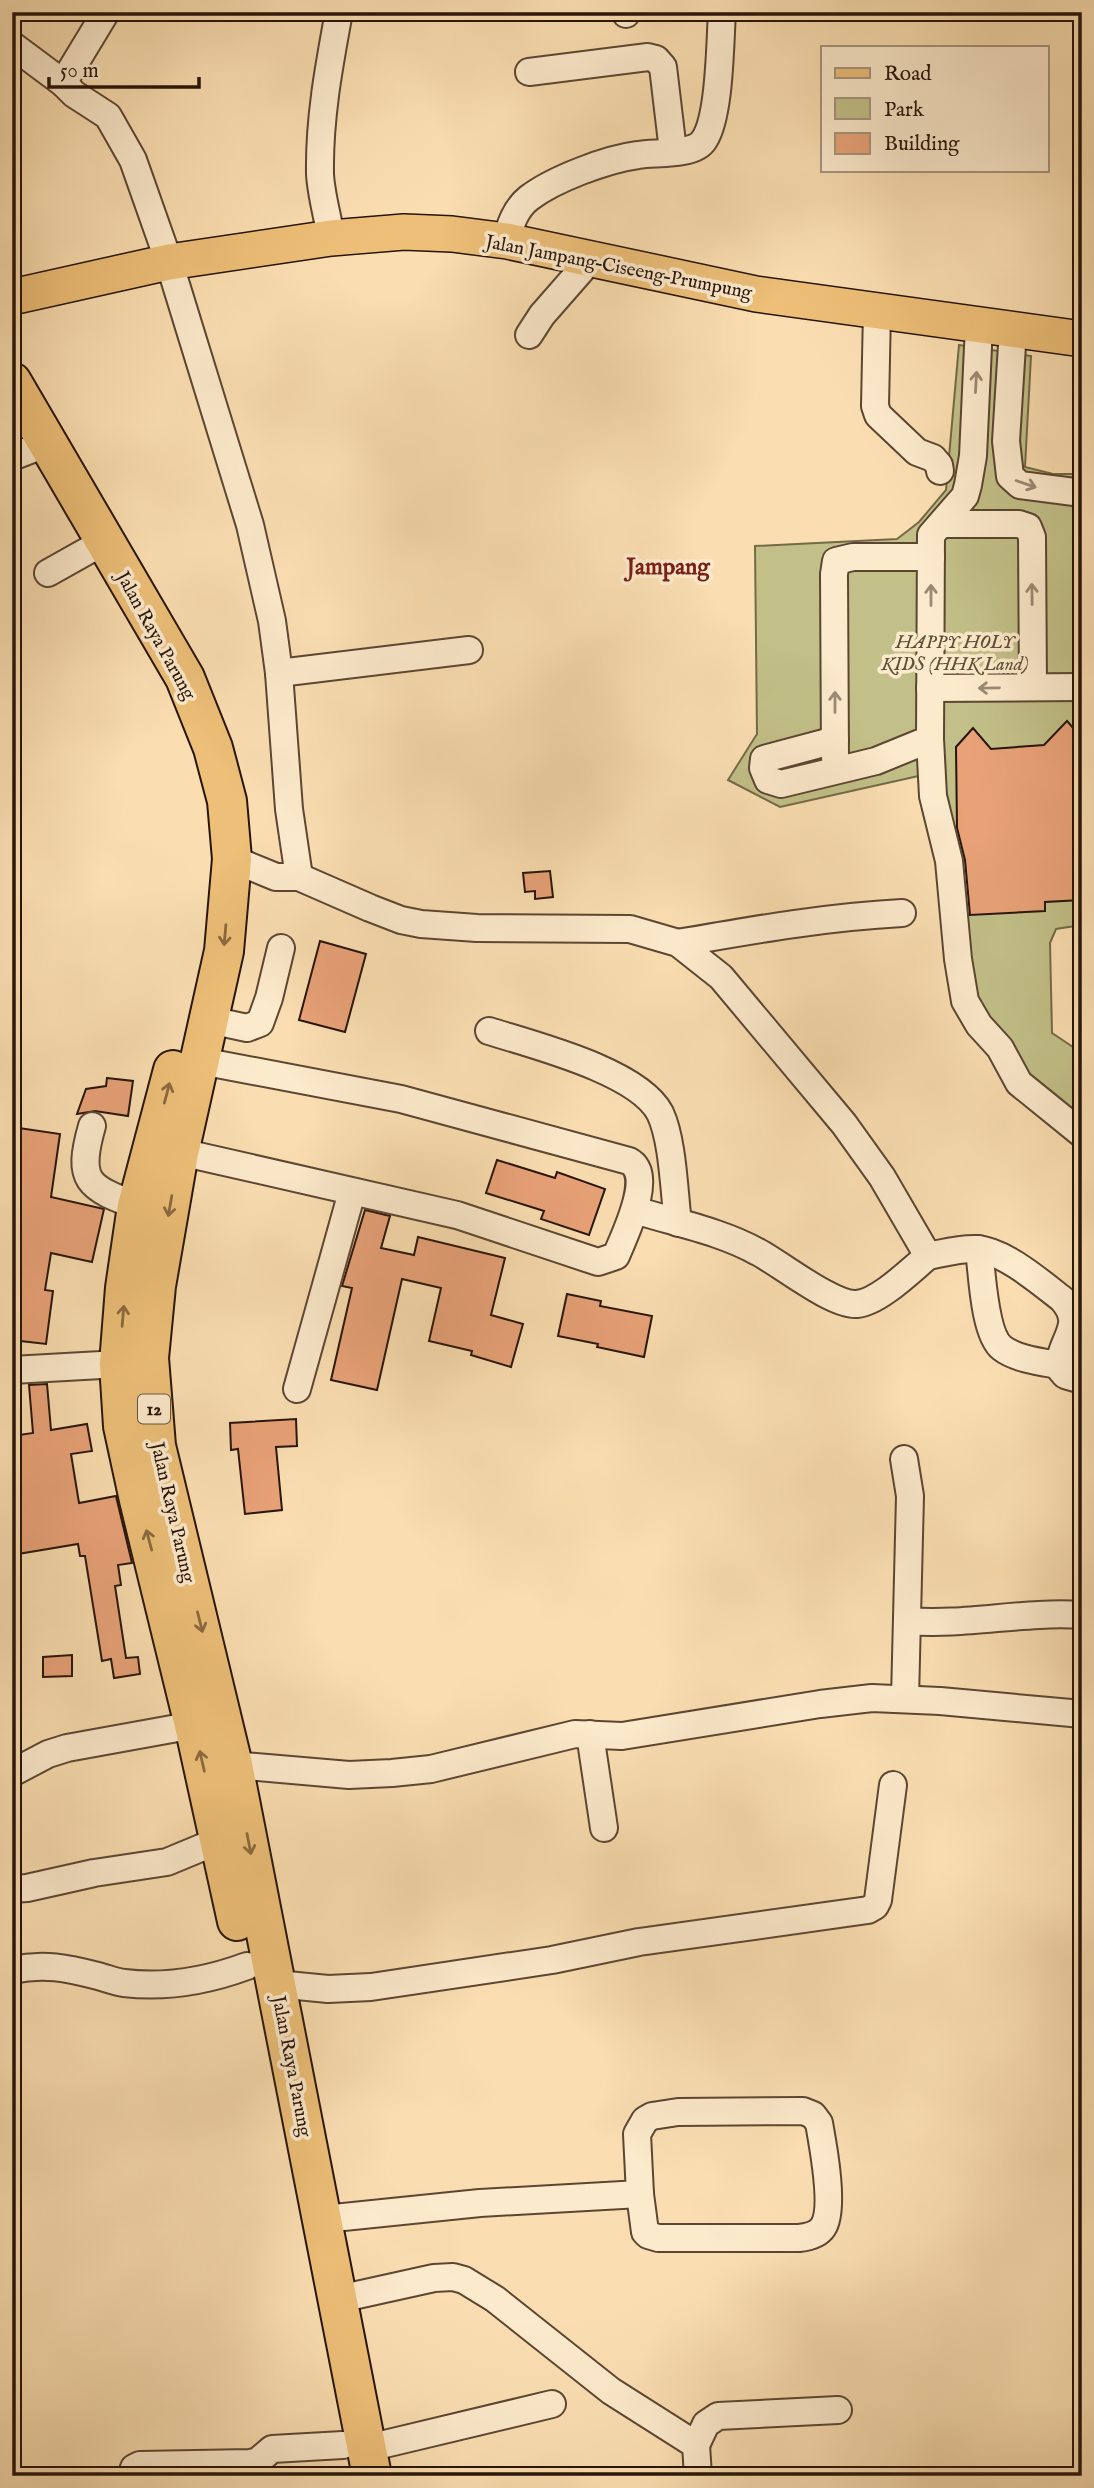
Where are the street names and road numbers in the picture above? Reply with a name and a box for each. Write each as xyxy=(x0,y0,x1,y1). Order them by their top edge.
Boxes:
street label: Jalan Jampang–Ciseeng–Prumpung xyxy=(481,230,755,306)
street label: Jalan Raya Parung xyxy=(109,566,201,705)
road number: 12 xyxy=(138,1394,170,1424)
street label: Jalan Raya Parung xyxy=(144,1438,200,1586)
street label: Jalan Raya Parung xyxy=(265,1992,317,2140)

